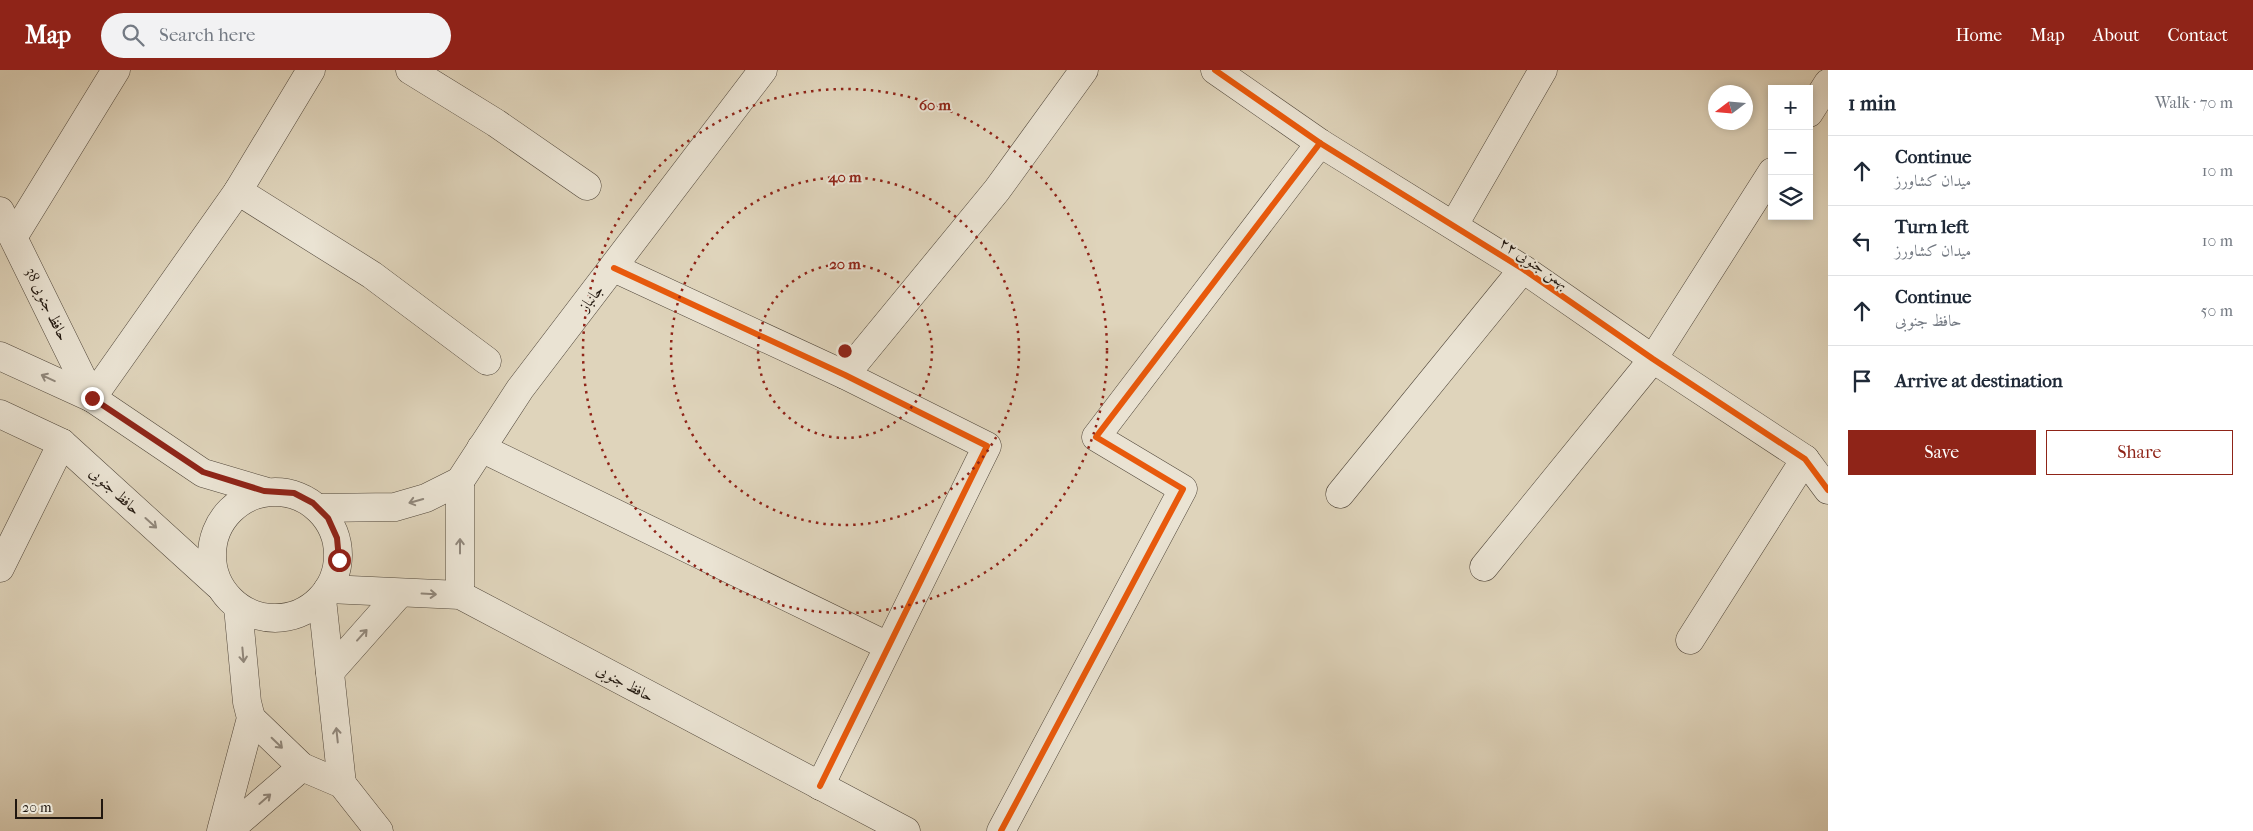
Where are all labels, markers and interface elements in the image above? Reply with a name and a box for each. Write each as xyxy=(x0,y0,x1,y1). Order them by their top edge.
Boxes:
search box xyxy=(101,13,451,58)
text: Map xyxy=(25,21,71,49)
icon: search xyxy=(119,21,147,49)
text: Search here xyxy=(159,24,255,46)
text: Home xyxy=(1955,25,2002,46)
text: Map xyxy=(2030,25,2065,46)
text: About xyxy=(2093,25,2139,46)
text: Contact xyxy=(2167,25,2228,46)
north arrow xyxy=(1708,85,1753,130)
map controls xyxy=(1768,85,1813,220)
button: + xyxy=(1768,85,1813,130)
text: 1 min xyxy=(1848,91,1896,115)
text: Walk · 70 m xyxy=(2155,93,2233,112)
text: 60 m xyxy=(919,96,952,114)
button: − xyxy=(1768,130,1813,175)
text: Continue xyxy=(1895,146,1971,168)
icon: ahead xyxy=(1848,157,1876,185)
text: 10 m xyxy=(2202,161,2233,180)
text: 40 m xyxy=(828,168,862,186)
text: میدان کشاورز xyxy=(1895,171,1971,190)
button: layers xyxy=(1768,175,1813,220)
text: Turn left xyxy=(1895,216,1969,238)
icon: left xyxy=(1848,227,1876,255)
text: 10 m xyxy=(2202,231,2233,250)
street label: ۲۲ بهمن جنوبی xyxy=(1495,233,1572,294)
text: میدان کشاورز xyxy=(1895,241,1971,260)
text: 20 m xyxy=(829,255,861,273)
street label: حافظ جنوبی 38 xyxy=(20,264,72,344)
street label: جانباز xyxy=(574,281,607,316)
text: Continue xyxy=(1895,286,1971,308)
icon: ahead xyxy=(1848,297,1876,325)
text: 50 m xyxy=(2201,301,2233,320)
text: حافظ جنوبی xyxy=(1895,311,1962,330)
centre of rings xyxy=(836,342,854,360)
icon: arrive xyxy=(1848,367,1876,395)
text: Arrive at destination xyxy=(1895,370,2063,392)
one-way arrow xyxy=(41,373,56,382)
route end xyxy=(81,387,104,410)
button: Save xyxy=(1848,430,2036,475)
button: Share xyxy=(2046,430,2233,475)
street label: حافظ جنوبی xyxy=(84,463,144,520)
one-way arrow xyxy=(408,496,424,506)
one-way arrow xyxy=(145,518,158,529)
one-way arrow xyxy=(455,539,465,555)
route start xyxy=(328,549,351,572)
one-way arrow xyxy=(421,589,437,598)
one-way arrow xyxy=(356,629,368,642)
one-way arrow xyxy=(238,647,248,663)
street label: حافظ جنوبی xyxy=(592,660,657,707)
one-way arrow xyxy=(332,727,342,743)
one-way arrow xyxy=(271,737,283,749)
one-way arrow xyxy=(259,793,272,805)
scale bar xyxy=(15,796,102,819)
text: 20 m xyxy=(22,799,52,816)

